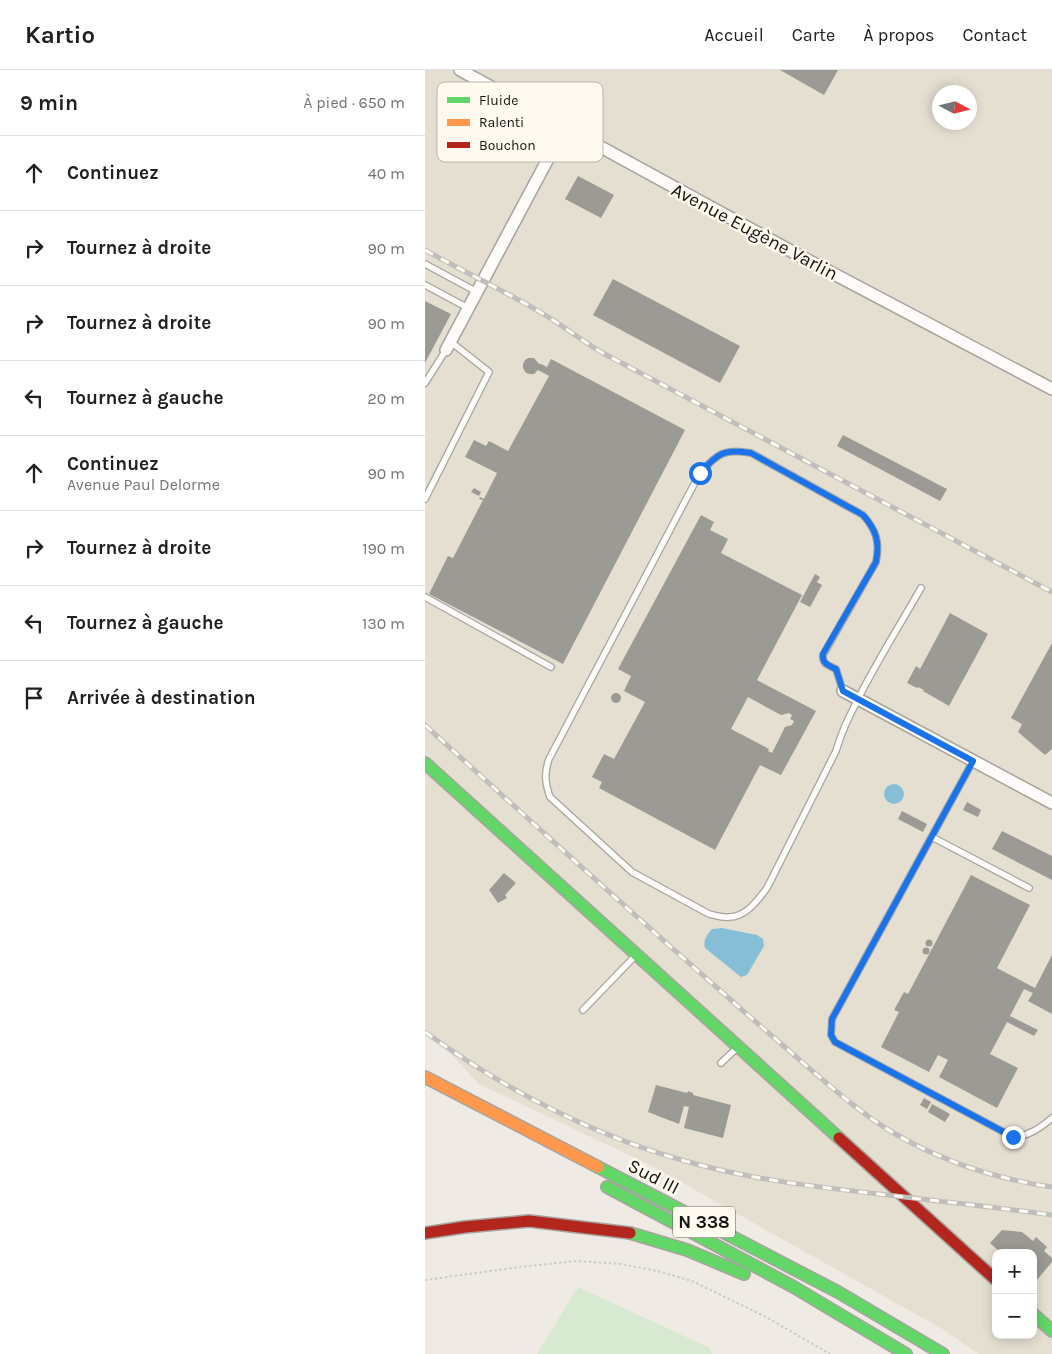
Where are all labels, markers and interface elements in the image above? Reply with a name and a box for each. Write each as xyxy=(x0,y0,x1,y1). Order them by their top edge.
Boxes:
text: Kartio xyxy=(25,21,95,49)
text: Accueil xyxy=(704,24,764,46)
text: Carte xyxy=(792,24,835,46)
text: À propos xyxy=(863,24,935,46)
text: Contact xyxy=(963,24,1027,46)
legend xyxy=(437,82,603,162)
north arrow xyxy=(932,85,977,130)
text: 9 min xyxy=(20,91,78,115)
text: Fluide xyxy=(479,92,518,109)
text: À pied · 650 m xyxy=(303,93,405,112)
text: Ralenti xyxy=(479,114,524,131)
text: Bouchon xyxy=(479,137,536,154)
icon: ahead xyxy=(20,159,48,187)
text: Continuez xyxy=(67,162,159,184)
text: 40 m xyxy=(368,164,405,183)
street label: Avenue Eugène Varlin xyxy=(668,179,842,285)
icon: right xyxy=(20,234,48,262)
text: Tournez à droite xyxy=(67,237,211,259)
text: 90 m xyxy=(367,239,405,258)
icon: right xyxy=(20,309,48,337)
text: Tournez à droite xyxy=(67,312,211,334)
text: 90 m xyxy=(367,314,405,333)
icon: left xyxy=(20,384,48,412)
text: Tournez à gauche xyxy=(67,387,224,409)
text: 20 m xyxy=(367,389,405,408)
text: Continuez xyxy=(67,453,159,475)
icon: ahead xyxy=(20,459,48,487)
route start xyxy=(689,462,712,485)
text: 90 m xyxy=(367,464,405,483)
text: Avenue Paul Delorme xyxy=(67,475,220,494)
icon: right xyxy=(20,534,48,562)
text: Tournez à droite xyxy=(67,537,211,559)
text: 190 m xyxy=(362,539,405,558)
icon: left xyxy=(20,609,48,637)
text: Tournez à gauche xyxy=(67,612,224,634)
text: 130 m xyxy=(362,614,405,633)
icon: arrive xyxy=(20,684,48,712)
text: Arrivée à destination xyxy=(67,687,256,709)
route end xyxy=(1002,1126,1025,1149)
street label: Sud III xyxy=(624,1155,683,1199)
road number: N 338 xyxy=(673,1206,735,1238)
map controls xyxy=(992,1249,1037,1339)
button: + xyxy=(992,1249,1037,1294)
button: − xyxy=(992,1294,1037,1339)

